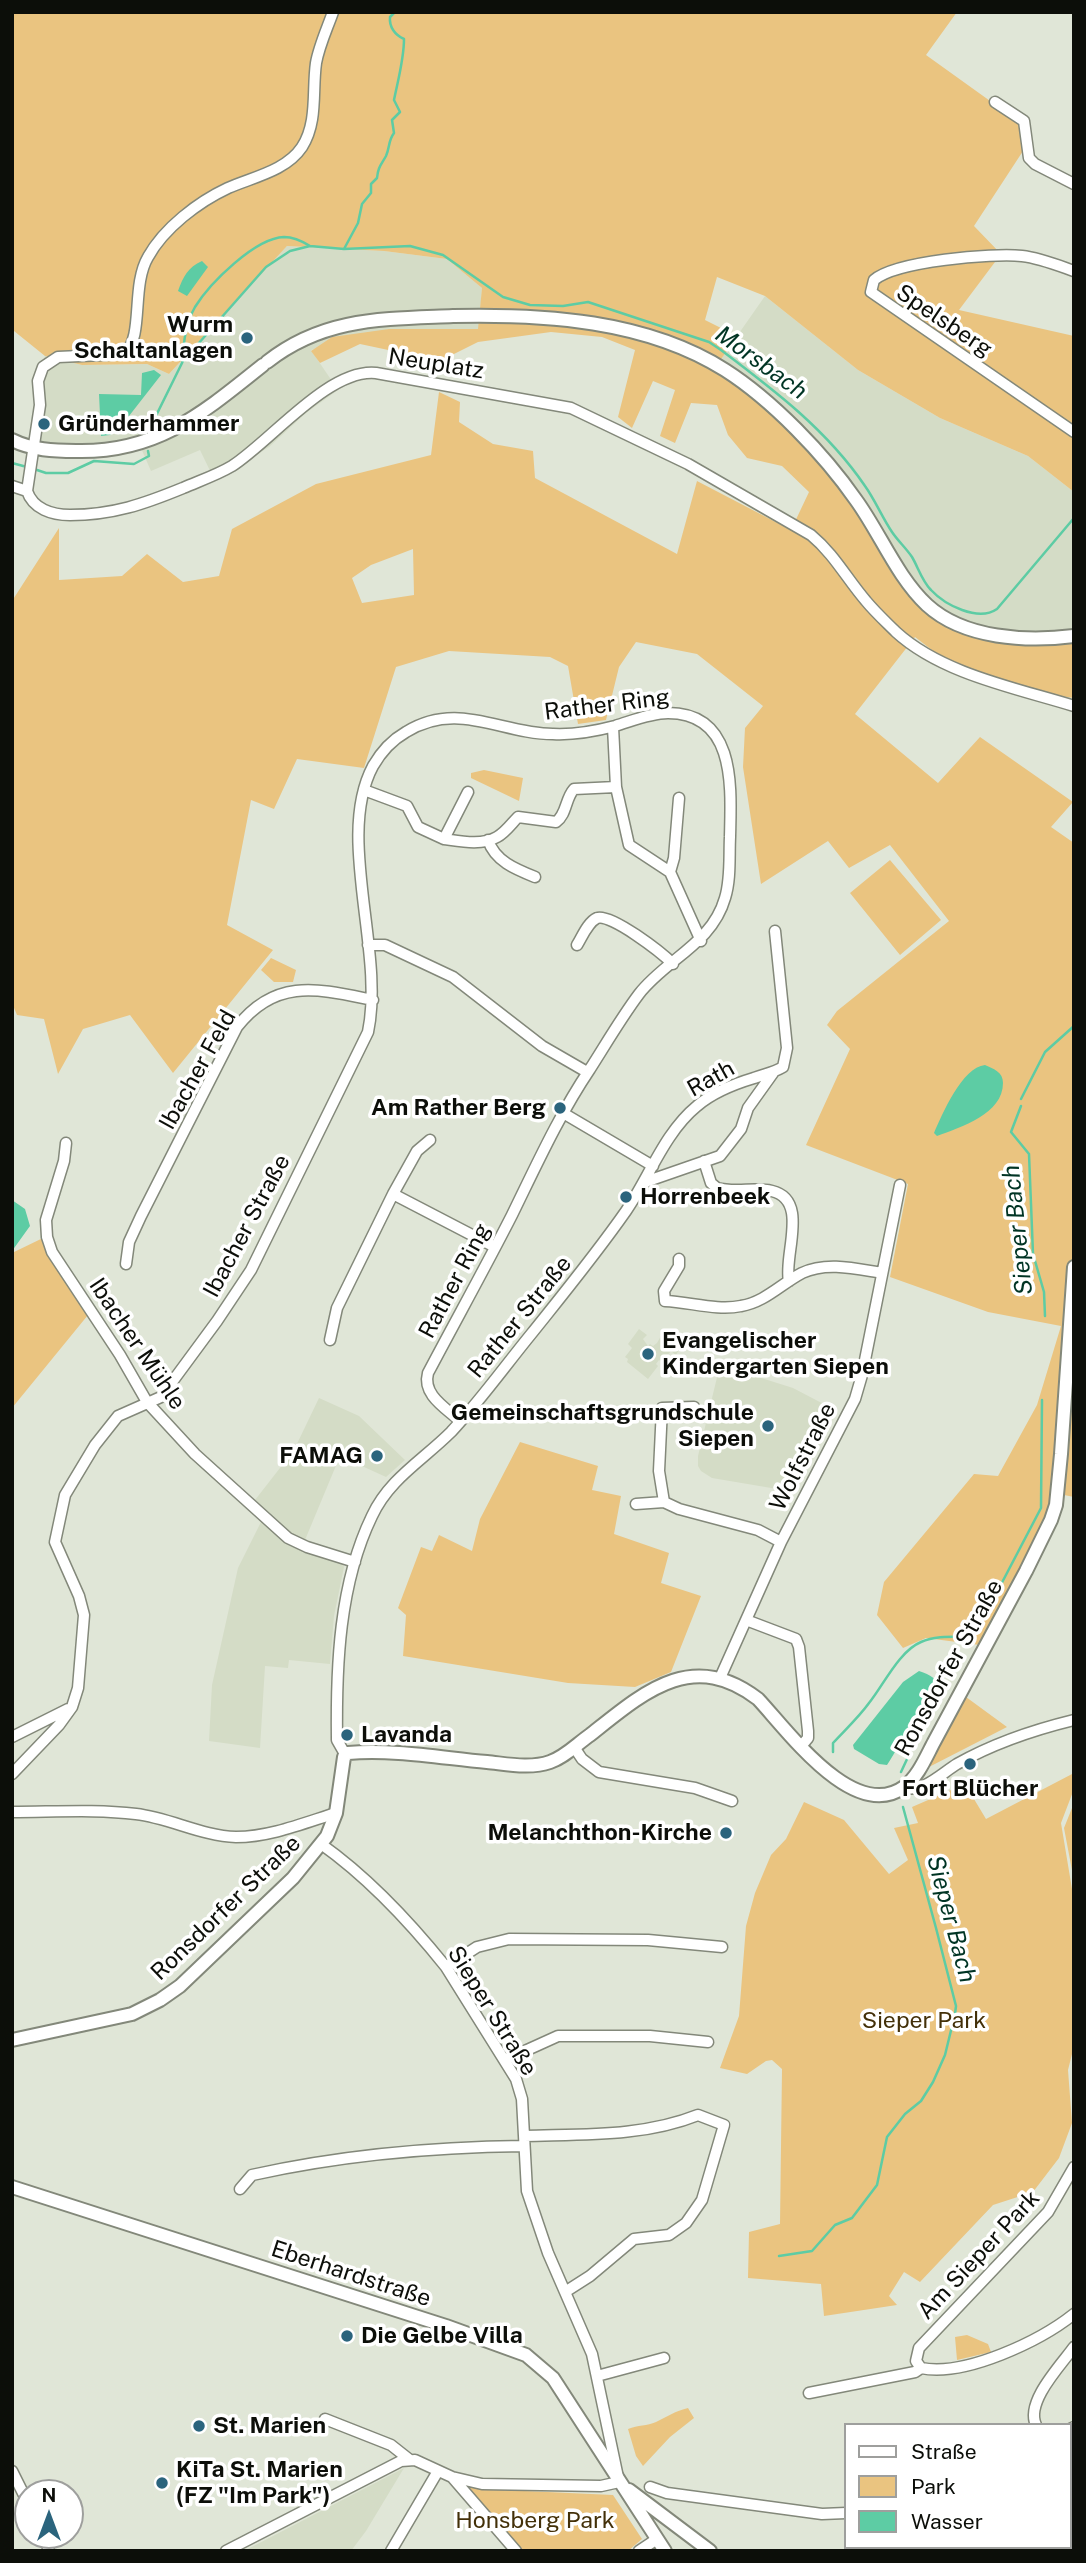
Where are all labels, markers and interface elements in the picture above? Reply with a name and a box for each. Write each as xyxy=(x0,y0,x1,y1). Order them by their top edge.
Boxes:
street label: Spelsberg xyxy=(891,279,997,363)
place label: Wurm Schaltanlagen xyxy=(74,311,233,365)
water label: Morsbach xyxy=(709,320,813,406)
marker: Wurm Schaltanlagen xyxy=(239,330,255,346)
street label: Neuplatz xyxy=(386,343,486,385)
place label: Gründerhammer xyxy=(58,410,240,438)
marker: Gründerhammer xyxy=(36,416,52,432)
street label: Rather Ring xyxy=(543,684,671,726)
street label: Ibacher Feld xyxy=(154,1005,242,1135)
street label: Rath xyxy=(683,1055,739,1103)
place label: Am Rather Berg xyxy=(371,1094,546,1122)
marker: Am Rather Berg xyxy=(552,1100,568,1116)
street label: Ibacher Straße xyxy=(198,1150,296,1302)
water label: Sieper Bach xyxy=(997,1164,1039,1296)
place label: Horrenbeek xyxy=(640,1183,770,1211)
marker: Horrenbeek xyxy=(618,1189,634,1205)
street label: Rather Ring xyxy=(413,1219,497,1343)
street label: Rather Straße xyxy=(462,1250,578,1384)
street label: Ibacher Mühle xyxy=(83,1273,191,1415)
place label: Evangelischer Kindergarten Siepen xyxy=(662,1327,889,1381)
marker: Evangelischer Kindergarten Siepen xyxy=(640,1346,656,1362)
street label: Wolfstraße xyxy=(764,1398,842,1516)
place label: Gemeinschaftsgrundschule Siepen xyxy=(451,1399,754,1453)
marker: Gemeinschaftsgrundschule Siepen xyxy=(760,1418,776,1434)
place label: FAMAG xyxy=(279,1442,363,1470)
marker: FAMAG xyxy=(369,1448,385,1464)
street label: Ronsdorfer Straße xyxy=(889,1575,1009,1761)
place label: Lavanda xyxy=(361,1721,452,1749)
marker: Lavanda xyxy=(339,1727,355,1743)
marker: Fort Blücher xyxy=(962,1756,978,1772)
place label: Fort Blücher xyxy=(902,1775,1038,1803)
place label: Melanchthon-Kirche xyxy=(487,1819,712,1847)
marker: Melanchthon-Kirche xyxy=(718,1825,734,1841)
street label: Ronsdorfer Straße xyxy=(145,1830,307,1986)
water label: Sieper Bach xyxy=(920,1852,982,1986)
street label: Sieper Straße xyxy=(441,1941,543,2081)
park label: Sieper Park xyxy=(862,2007,986,2035)
street label: Am Sieper Park xyxy=(912,2185,1046,2325)
street label: Eberhardstraße xyxy=(268,2235,434,2313)
place label: Die Gelbe Villa xyxy=(361,2322,523,2350)
marker: Die Gelbe Villa xyxy=(339,2328,355,2344)
place label: St. Marien xyxy=(213,2412,326,2440)
marker: St. Marien xyxy=(191,2418,207,2434)
legend xyxy=(844,2423,1072,2549)
text: Straße xyxy=(911,2439,977,2464)
place label: KiTa St. Marien (FZ "Im Park") xyxy=(176,2456,343,2510)
text: Park xyxy=(911,2474,956,2499)
marker: KiTa St. Marien (FZ "Im Park") xyxy=(154,2475,170,2491)
north arrow xyxy=(14,2479,84,2549)
text: N xyxy=(42,2484,56,2506)
park label: Honsberg Park xyxy=(455,2507,615,2535)
text: Wasser xyxy=(911,2509,983,2534)

